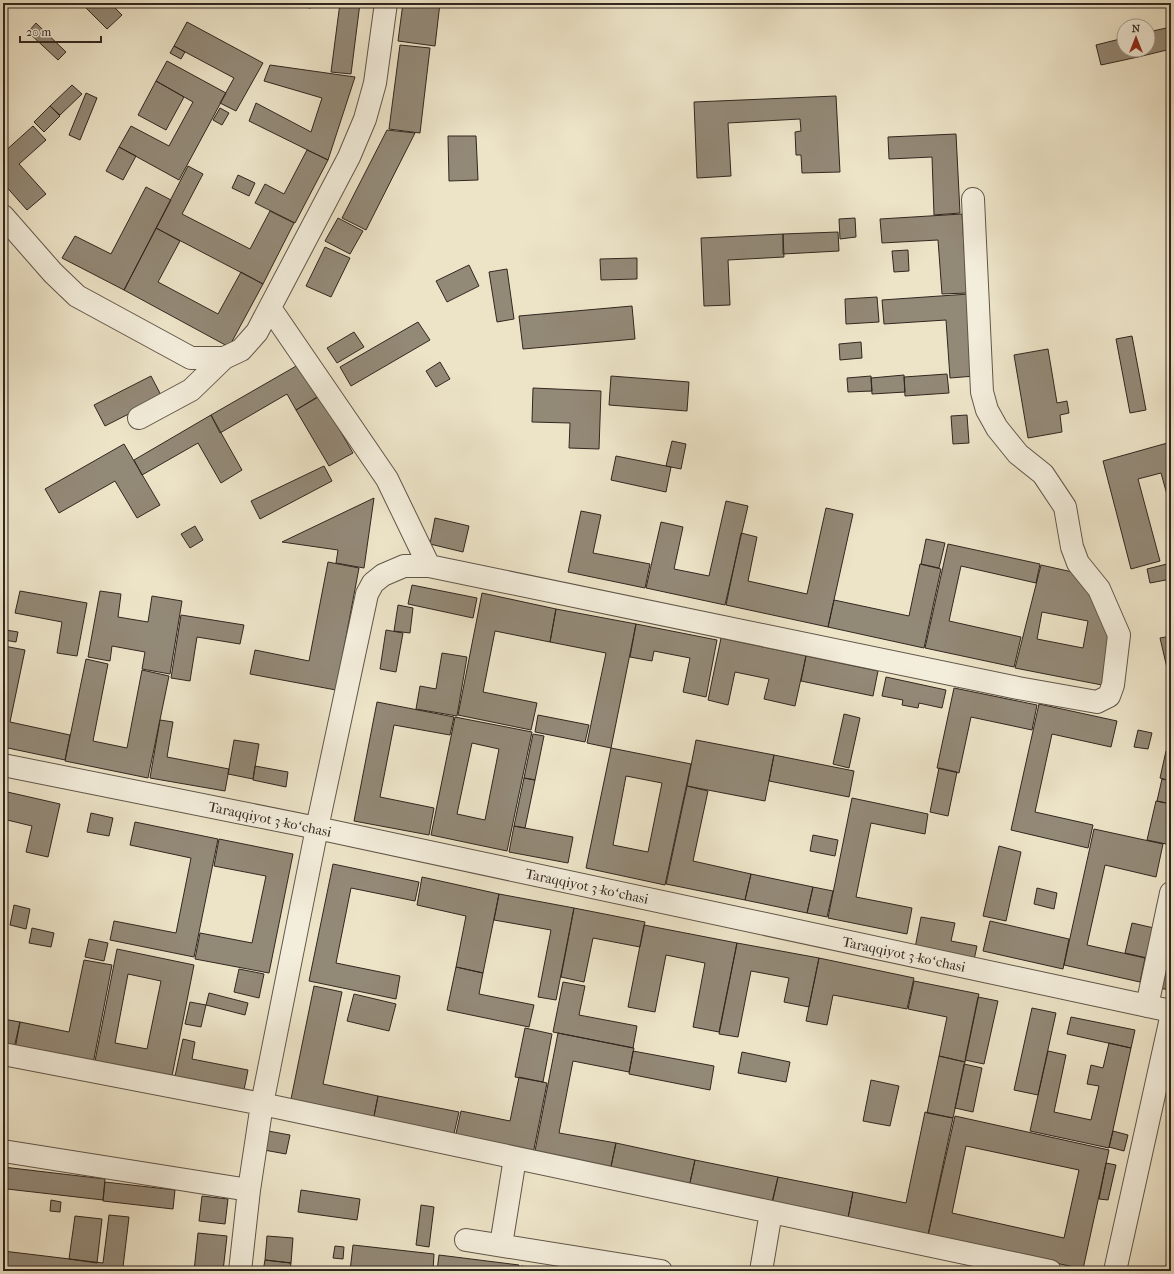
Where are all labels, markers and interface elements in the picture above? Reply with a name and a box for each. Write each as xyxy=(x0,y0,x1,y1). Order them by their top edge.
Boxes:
scale bar xyxy=(20,18,101,44)
north arrow xyxy=(1116,18,1156,58)
text: N xyxy=(1132,22,1141,35)
text: 20 m xyxy=(26,25,51,39)
street label: Taraqqiyot 3-koʻchasi xyxy=(207,798,333,841)
street label: Taraqqiyot 3-koʻchasi xyxy=(524,865,650,908)
street label: Taraqqiyot 3-koʻchasi xyxy=(841,933,967,976)

